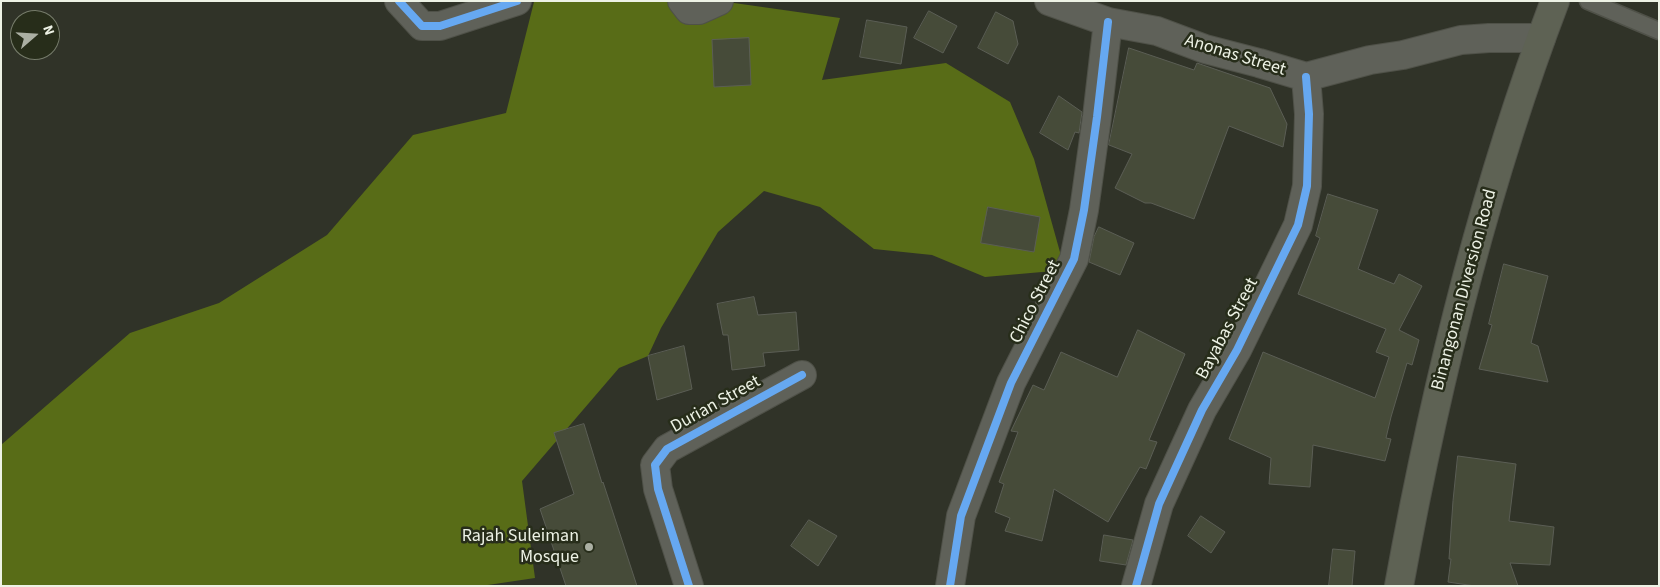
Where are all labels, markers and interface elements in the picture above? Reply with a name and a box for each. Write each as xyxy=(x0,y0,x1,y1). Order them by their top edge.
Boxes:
north arrow xyxy=(10,10,60,60)
text: N xyxy=(37,23,59,38)
street label: Anonas Street xyxy=(1182,30,1288,82)
street label: Binangonan Diversion Road xyxy=(1428,187,1502,393)
street label: Chico Street xyxy=(1006,257,1066,347)
street label: Bayabas Street xyxy=(1192,275,1264,383)
street label: Durian Street xyxy=(667,372,765,438)
place label: Rajah Suleiman Mosque xyxy=(462,526,579,568)
marker: Rajah Suleiman Mosque xyxy=(583,541,595,553)

